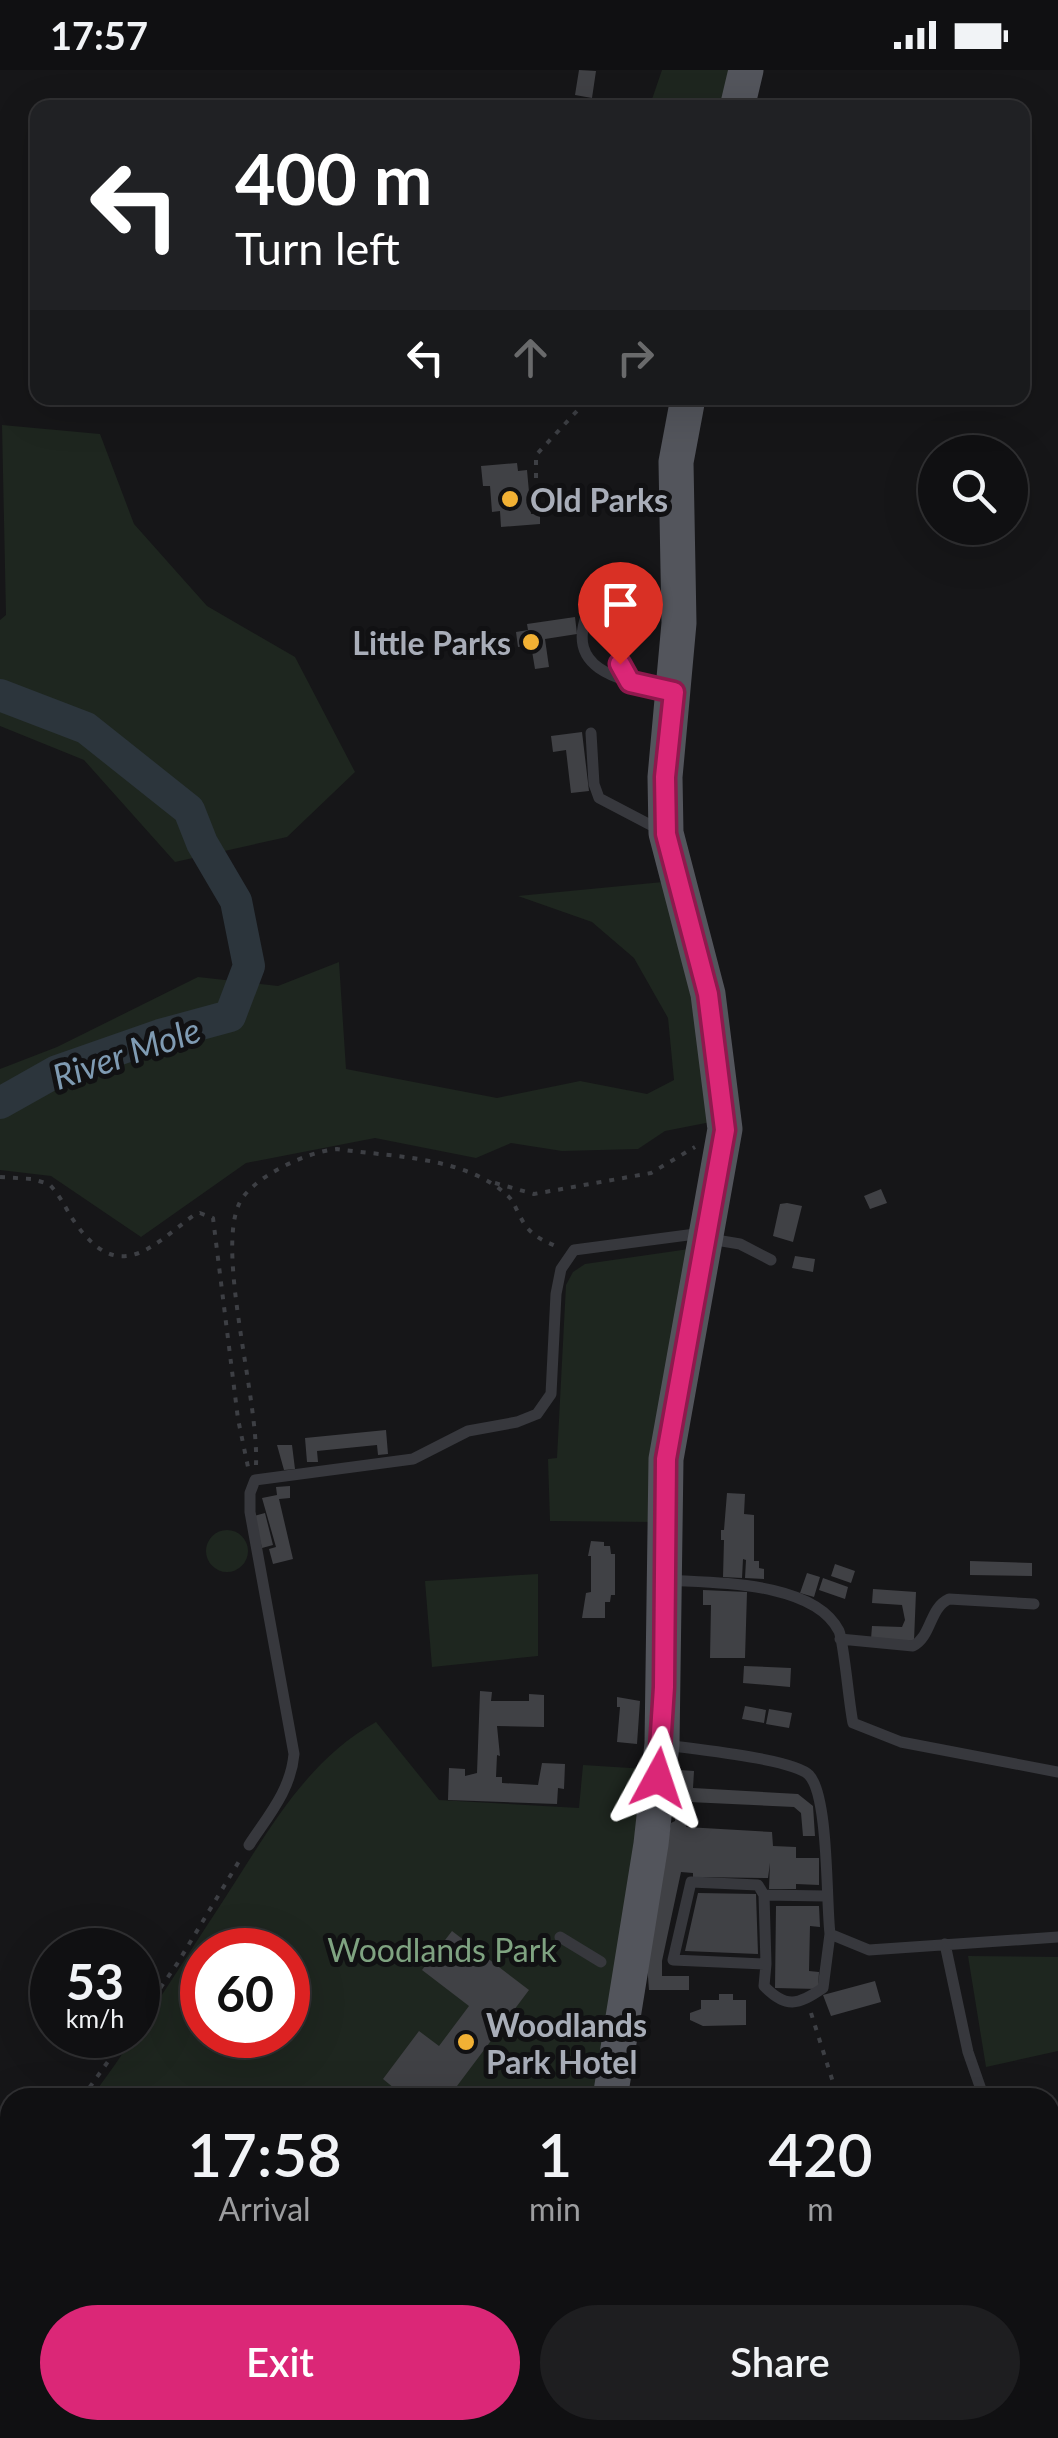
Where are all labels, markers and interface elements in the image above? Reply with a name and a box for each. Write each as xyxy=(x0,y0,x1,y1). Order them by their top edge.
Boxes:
text: 17:57 xyxy=(50,12,148,58)
text: 400 m xyxy=(235,136,432,220)
icon: left xyxy=(70,140,200,270)
text: Turn left xyxy=(235,221,400,275)
icon: left xyxy=(398,330,453,385)
icon: ahead xyxy=(503,330,558,385)
icon: right xyxy=(608,330,663,385)
map controls xyxy=(918,435,1028,545)
button: search xyxy=(918,435,1028,545)
place label: Old Parks xyxy=(530,480,668,519)
marker: Old Parks xyxy=(499,488,521,510)
pin xyxy=(578,562,663,665)
icon: arrive xyxy=(593,577,648,632)
place label: Little Parks xyxy=(352,623,511,662)
marker: Little Parks xyxy=(520,631,542,653)
water label: River Mole xyxy=(47,1007,205,1097)
position arrow xyxy=(606,1726,710,1830)
speed limit sign: 60 xyxy=(180,1928,310,2058)
park label: Woodlands Park xyxy=(327,1930,557,1969)
text: 53 xyxy=(66,1951,124,2011)
text: km/h xyxy=(66,2003,124,2033)
place label: Woodlands Park Hotel xyxy=(486,2005,647,2081)
marker: Woodlands Park Hotel xyxy=(455,2031,477,2053)
text: 17:58 xyxy=(187,2118,342,2190)
text: 1 xyxy=(538,2118,572,2190)
text: 420 xyxy=(768,2118,873,2190)
text: Arrival xyxy=(218,2189,311,2228)
text: min xyxy=(529,2189,581,2228)
text: m xyxy=(807,2189,834,2228)
button: Exit xyxy=(40,2305,520,2420)
button: Share xyxy=(540,2305,1020,2420)

